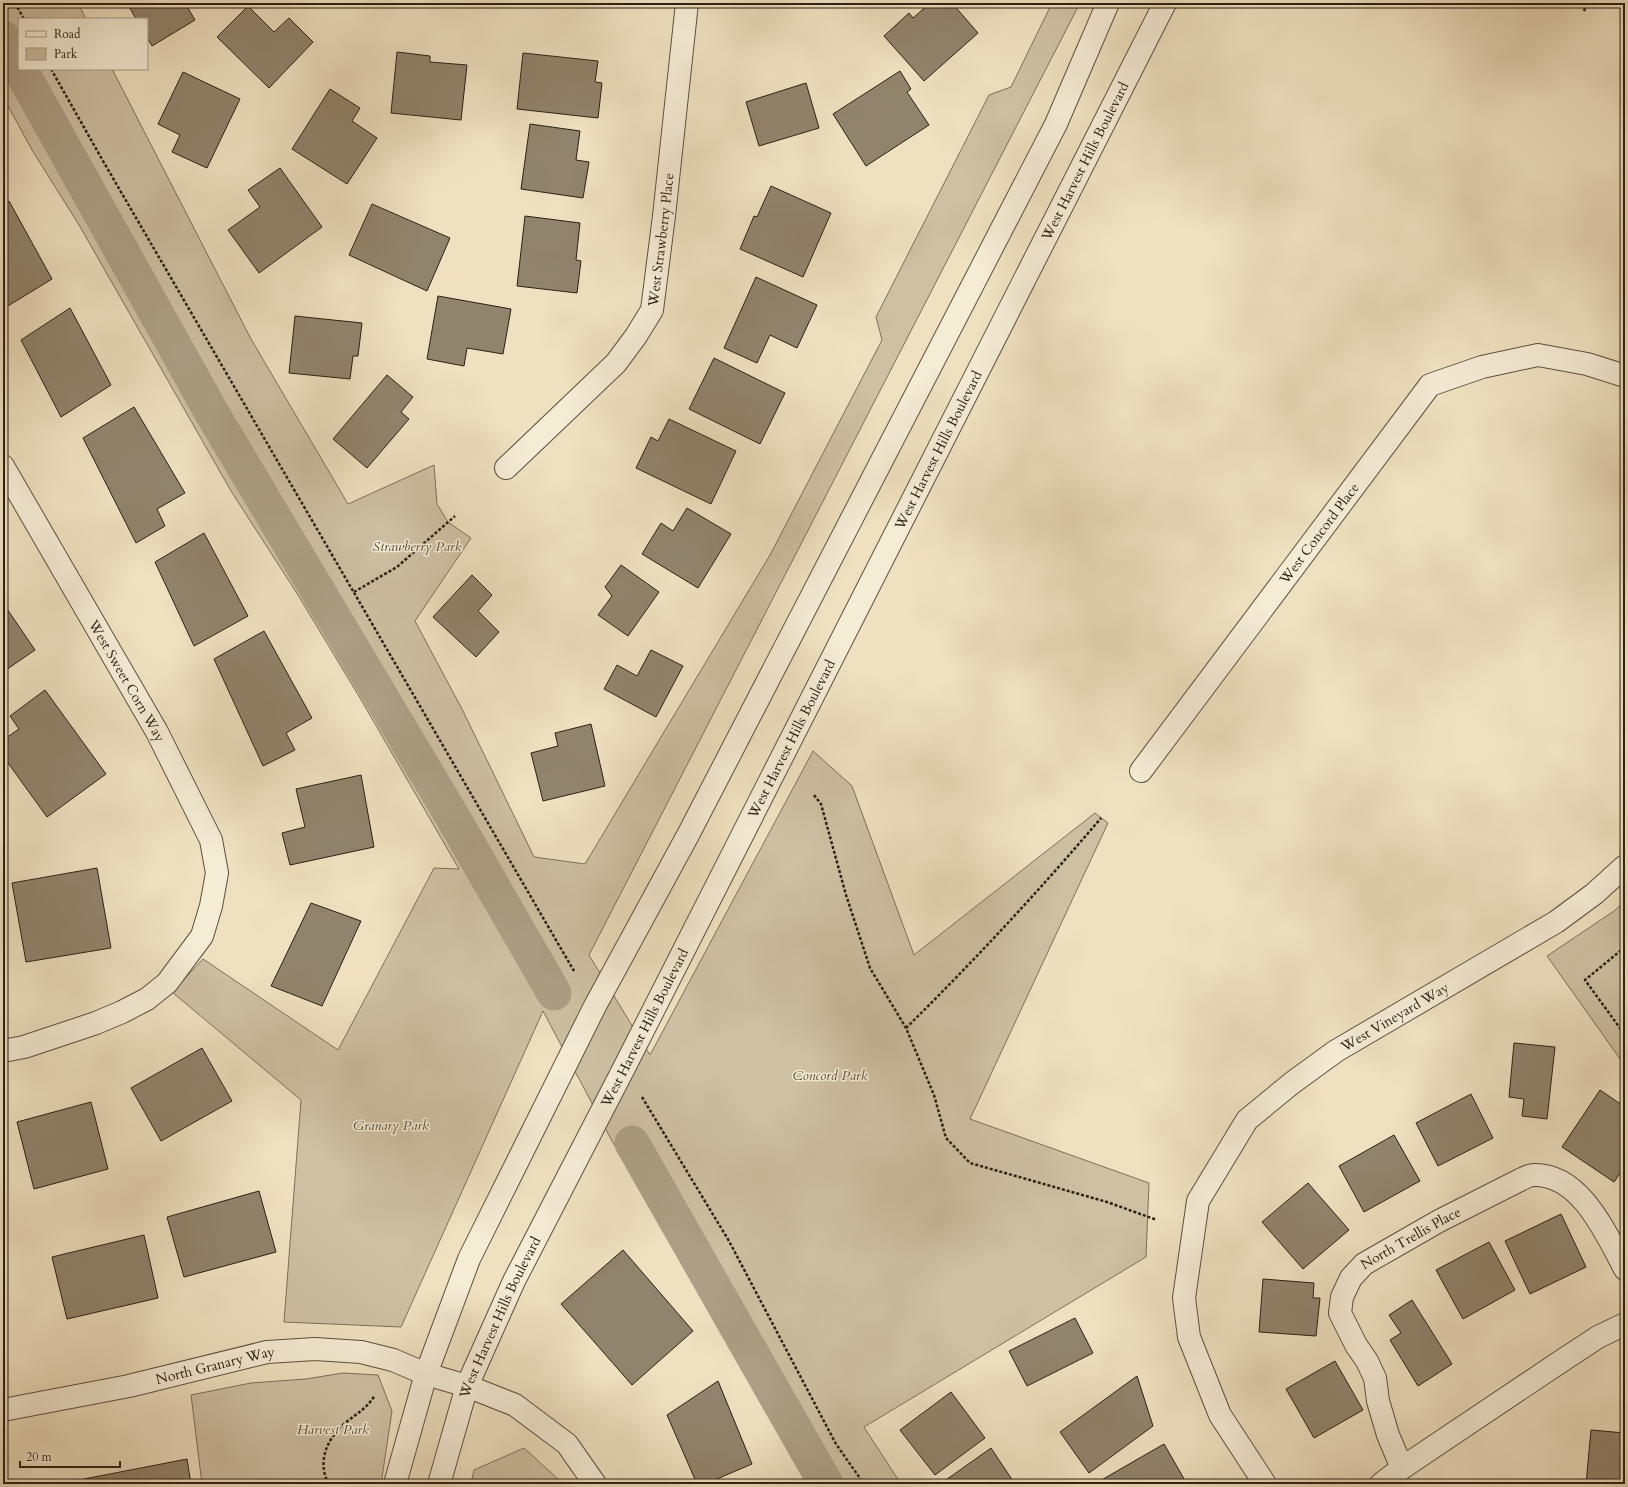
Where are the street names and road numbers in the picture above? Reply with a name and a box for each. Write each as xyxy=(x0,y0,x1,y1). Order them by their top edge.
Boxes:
street label: West Harvest Hills Boulevard xyxy=(1036,78,1133,244)
street label: West Strawberry Place xyxy=(643,172,678,309)
street label: West Harvest Hills Boulevard xyxy=(889,367,986,533)
street label: West Concord Place xyxy=(1274,479,1363,589)
street label: West Sweet Corn Way xyxy=(84,615,170,745)
street label: West Harvest Hills Boulevard xyxy=(743,656,840,822)
street label: West Harvest Hills Boulevard xyxy=(596,945,693,1111)
street label: West Vineyard Way xyxy=(1336,977,1453,1056)
street label: North Trellis Place xyxy=(1357,1202,1464,1274)
street label: West Harvest Hills Boulevard xyxy=(454,1233,545,1401)
street label: North Granary Way xyxy=(154,1342,276,1389)

